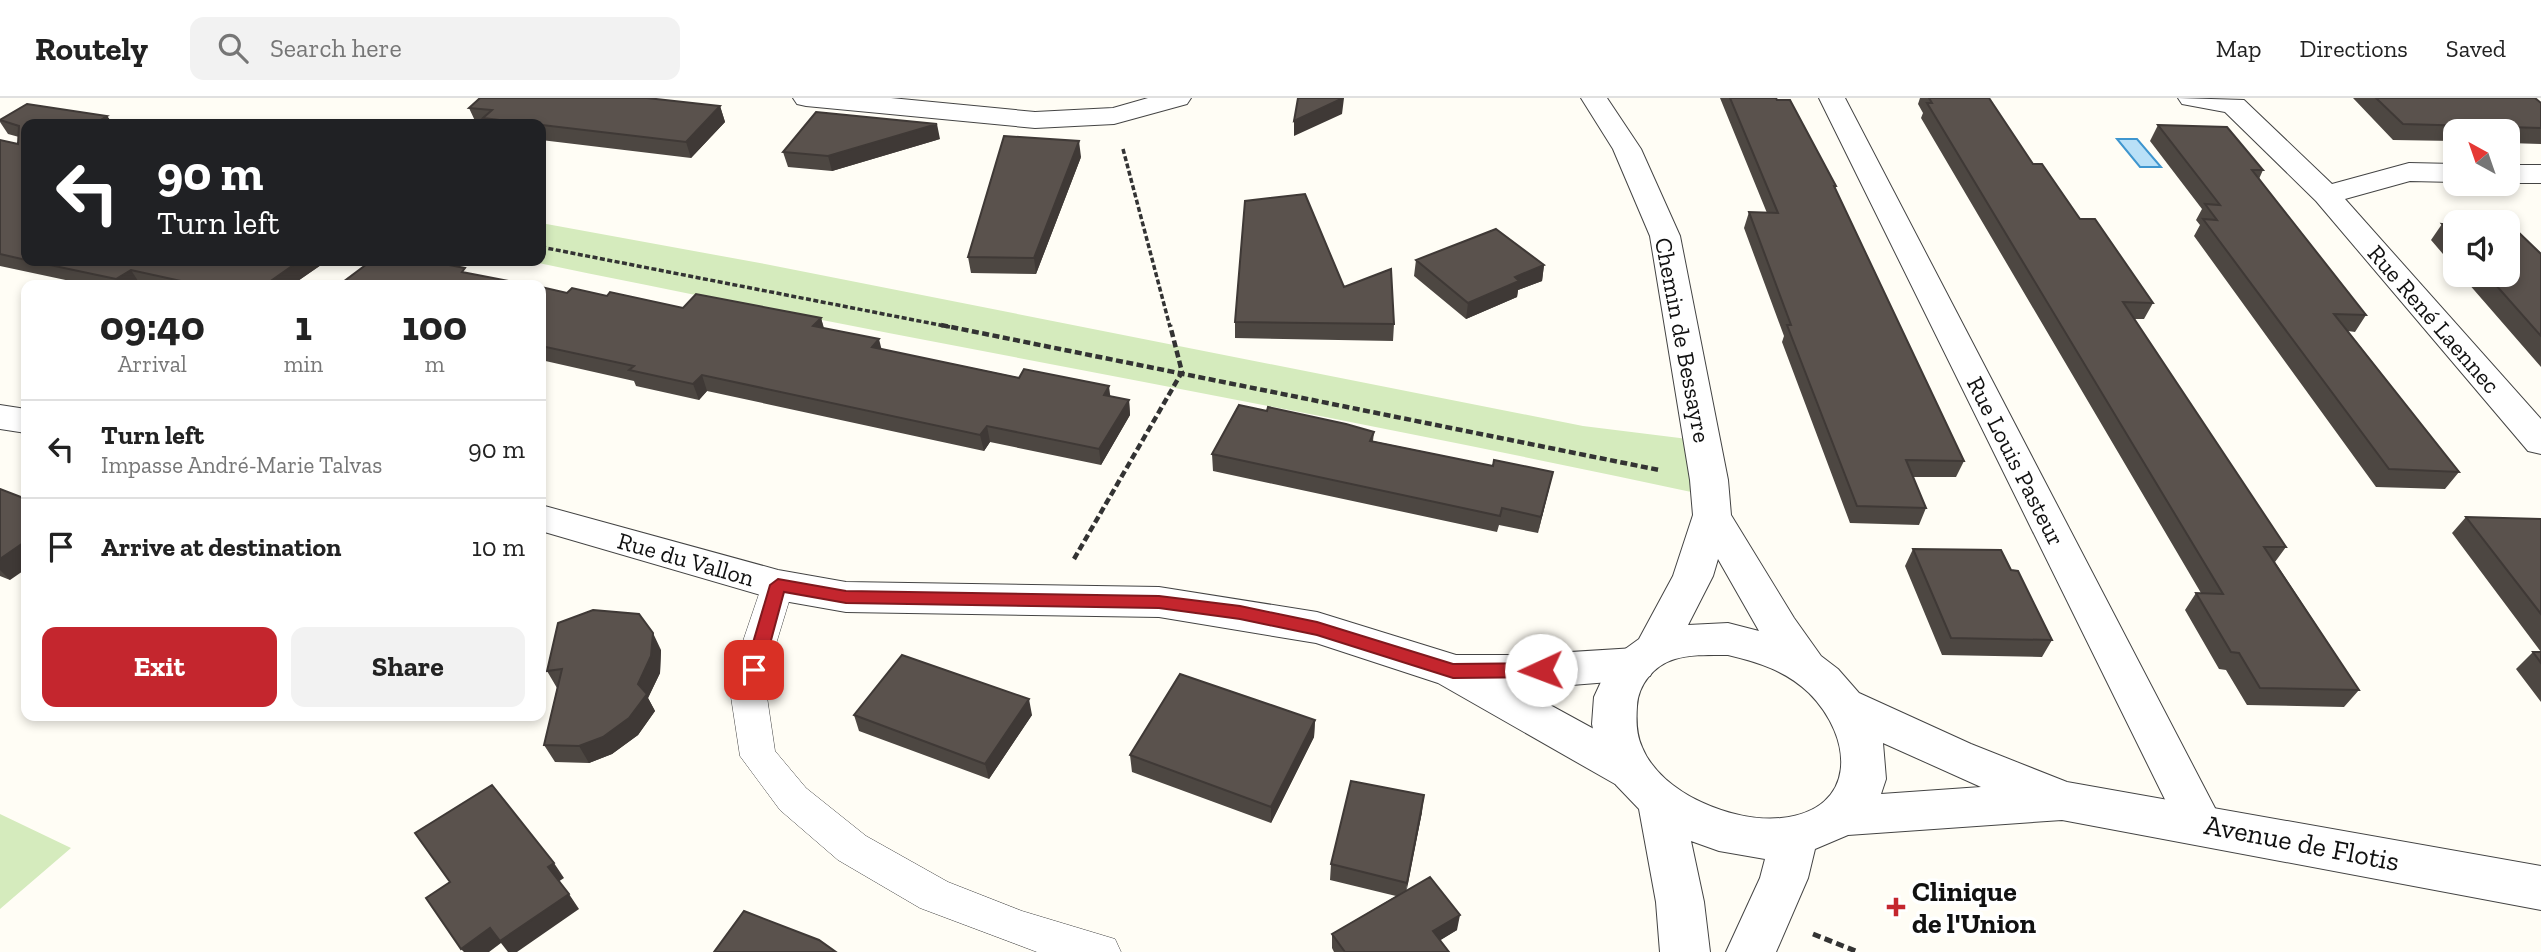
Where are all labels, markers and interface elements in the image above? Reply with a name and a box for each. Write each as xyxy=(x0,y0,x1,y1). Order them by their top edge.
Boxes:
search box xyxy=(190,17,680,80)
text: Routely xyxy=(35,29,148,68)
icon: search xyxy=(214,29,252,67)
text: Search here xyxy=(270,32,402,64)
text: Map xyxy=(2216,34,2262,63)
text: Directions xyxy=(2300,34,2408,63)
text: Saved xyxy=(2446,34,2506,63)
north arrow xyxy=(2443,119,2520,196)
map controls xyxy=(2443,119,2520,287)
text: 90 m xyxy=(157,144,264,203)
icon: left xyxy=(42,147,133,238)
text: Turn left xyxy=(157,204,279,242)
button: sound xyxy=(2443,210,2520,287)
street label: Chemin de Bessayre xyxy=(1649,235,1717,445)
street label: Rue René Laennec xyxy=(2362,239,2506,399)
text: 09:40 xyxy=(100,300,205,351)
text: 1 xyxy=(295,300,312,351)
text: 100 xyxy=(402,300,467,351)
text: Arrival xyxy=(118,350,187,378)
text: min xyxy=(284,350,323,378)
text: m xyxy=(425,350,445,378)
street label: Rue Louis Pasteur xyxy=(1961,372,2071,550)
text: Turn left xyxy=(101,419,204,451)
icon: left xyxy=(42,430,80,468)
text: 90 m xyxy=(468,433,525,465)
text: Impasse André-Marie Talvas xyxy=(101,451,382,479)
street label: Rue du Vallon xyxy=(614,526,758,592)
icon: arrive xyxy=(42,528,80,566)
text: Arrive at destination xyxy=(101,531,341,563)
text: 10 m xyxy=(472,531,525,563)
button: Exit xyxy=(42,627,277,707)
button: Share xyxy=(291,627,525,707)
position arrow xyxy=(1504,633,1578,707)
pin xyxy=(724,640,784,700)
icon: arrive xyxy=(735,651,773,689)
street label: Avenue de Flotis xyxy=(2202,808,2402,878)
place label: Clinique de l'Union xyxy=(1912,875,2036,940)
marker: Clinique de l'Union xyxy=(1886,897,1906,917)

